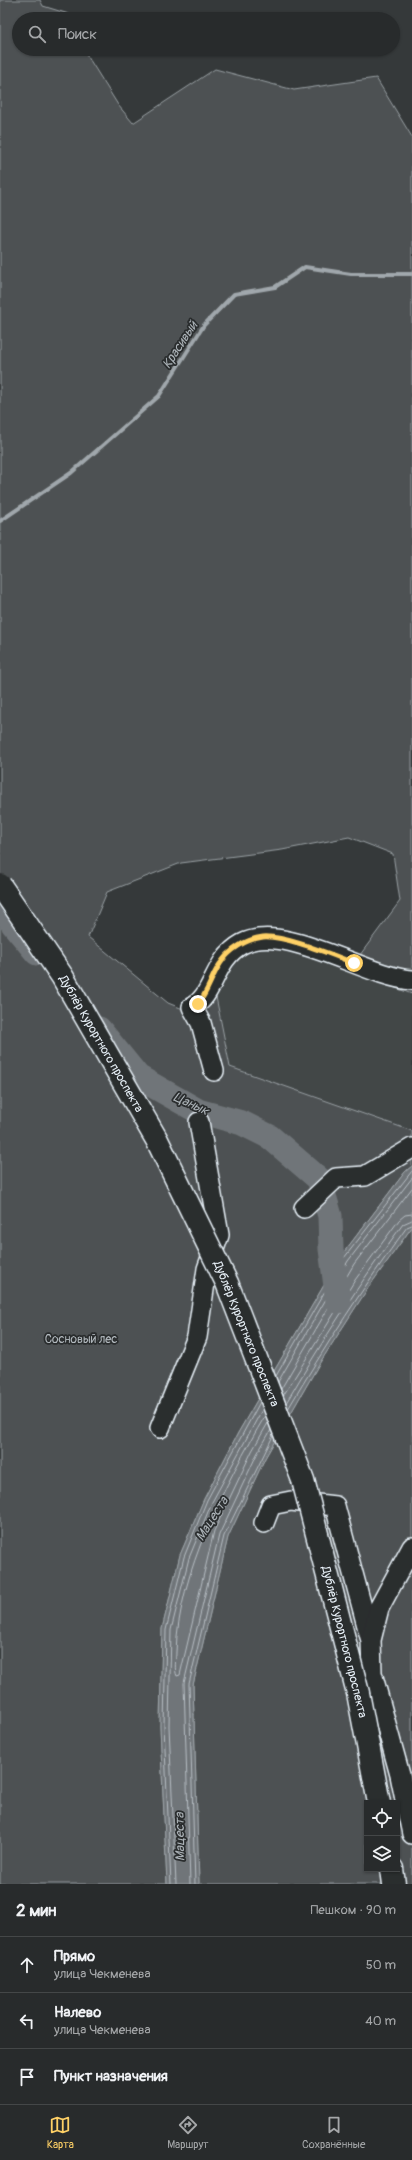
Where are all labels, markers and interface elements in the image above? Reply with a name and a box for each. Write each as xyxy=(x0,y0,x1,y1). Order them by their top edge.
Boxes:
search box xyxy=(12,12,400,56)
icon: search xyxy=(26,23,48,45)
text: Поиск xyxy=(58,25,97,44)
water label: Красивый xyxy=(159,317,202,372)
route start xyxy=(345,954,363,972)
street label: Дублёр Курортного проспекта xyxy=(55,972,147,1116)
route end xyxy=(189,995,207,1013)
water label: Цанык xyxy=(171,1089,212,1120)
street label: Дублёр Курортного проспекта xyxy=(209,1258,282,1409)
park label: Сосновый лес xyxy=(45,1332,117,1347)
water label: Мацеста xyxy=(192,1493,232,1544)
street label: Дублёр Курортного проспекта xyxy=(318,1564,370,1720)
map controls xyxy=(364,1800,400,1872)
button: locate xyxy=(364,1800,400,1836)
water label: Мацеста xyxy=(172,1811,188,1862)
button: layers xyxy=(364,1836,400,1872)
text: 2 мин xyxy=(16,1900,56,1921)
text: Пешком · 90 m xyxy=(311,1902,396,1918)
text: Прямо xyxy=(54,1947,95,1966)
icon: ahead xyxy=(16,1954,38,1976)
text: 50 m xyxy=(366,1957,396,1973)
text: улица Чекменева xyxy=(54,1966,150,1982)
text: Налево xyxy=(54,2003,101,2022)
icon: left xyxy=(16,2010,38,2032)
text: 40 m xyxy=(365,2013,396,2029)
text: улица Чекменева xyxy=(54,2022,150,2038)
icon: arrive xyxy=(16,2066,38,2088)
text: Пункт назначения xyxy=(54,2067,168,2086)
tab: Карта xyxy=(47,2114,74,2151)
tab: Маршрут xyxy=(167,2114,209,2151)
tab: Сохранённые xyxy=(302,2114,365,2151)

